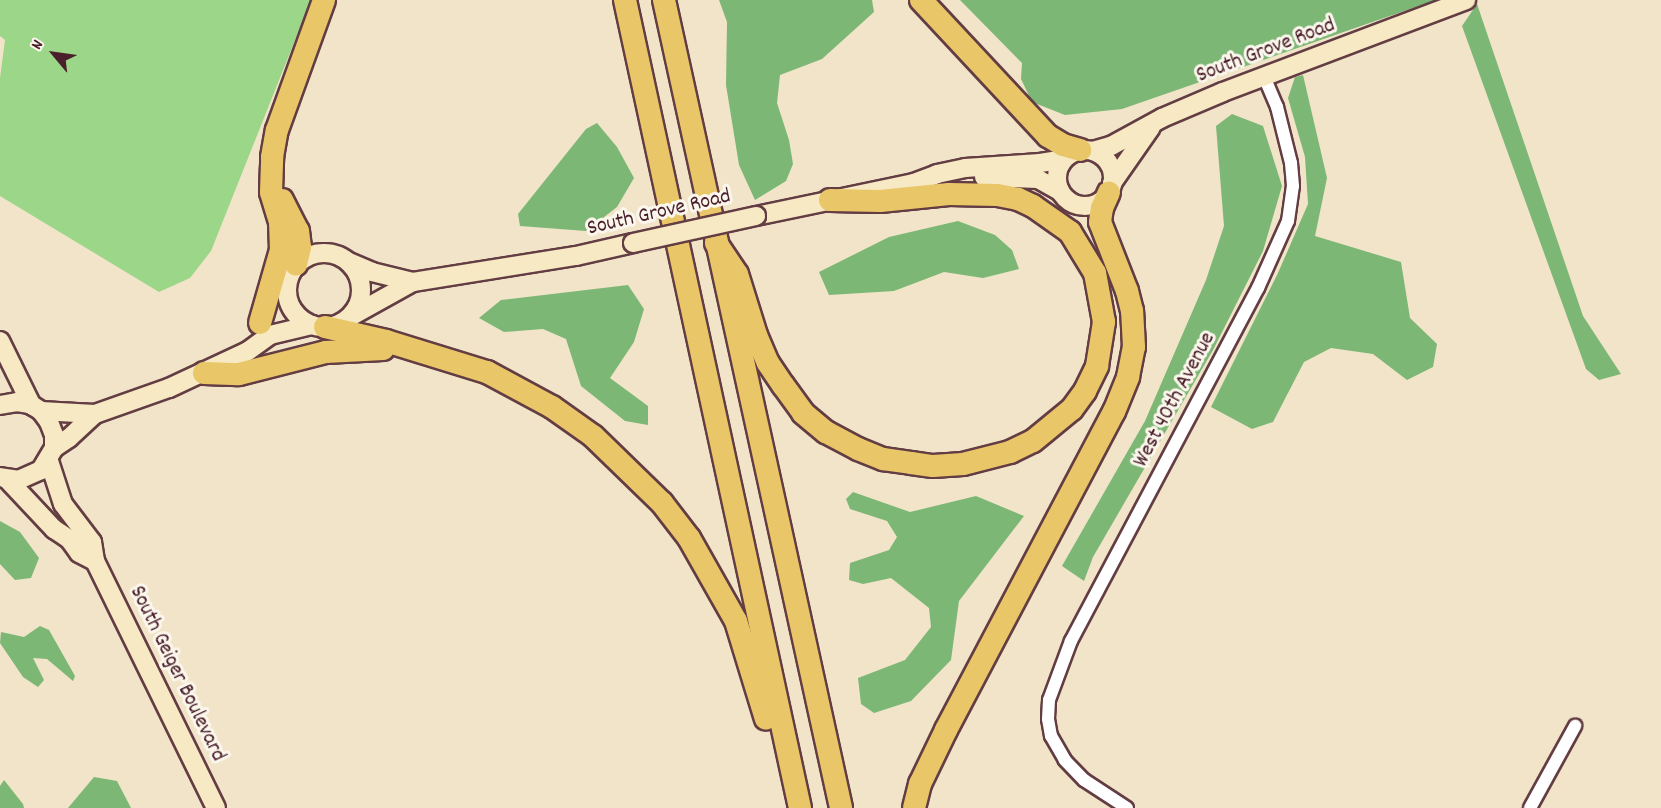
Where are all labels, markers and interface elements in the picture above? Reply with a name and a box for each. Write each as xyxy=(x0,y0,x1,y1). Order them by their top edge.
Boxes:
street label: South Grove Road xyxy=(1193,12,1339,90)
north arrow xyxy=(24,24,84,84)
text: N xyxy=(26,36,50,54)
street label: South Grove Road xyxy=(585,184,733,242)
street label: West 40th Avenue xyxy=(1128,328,1222,472)
street label: South Geiger Boulevard xyxy=(123,582,231,766)

